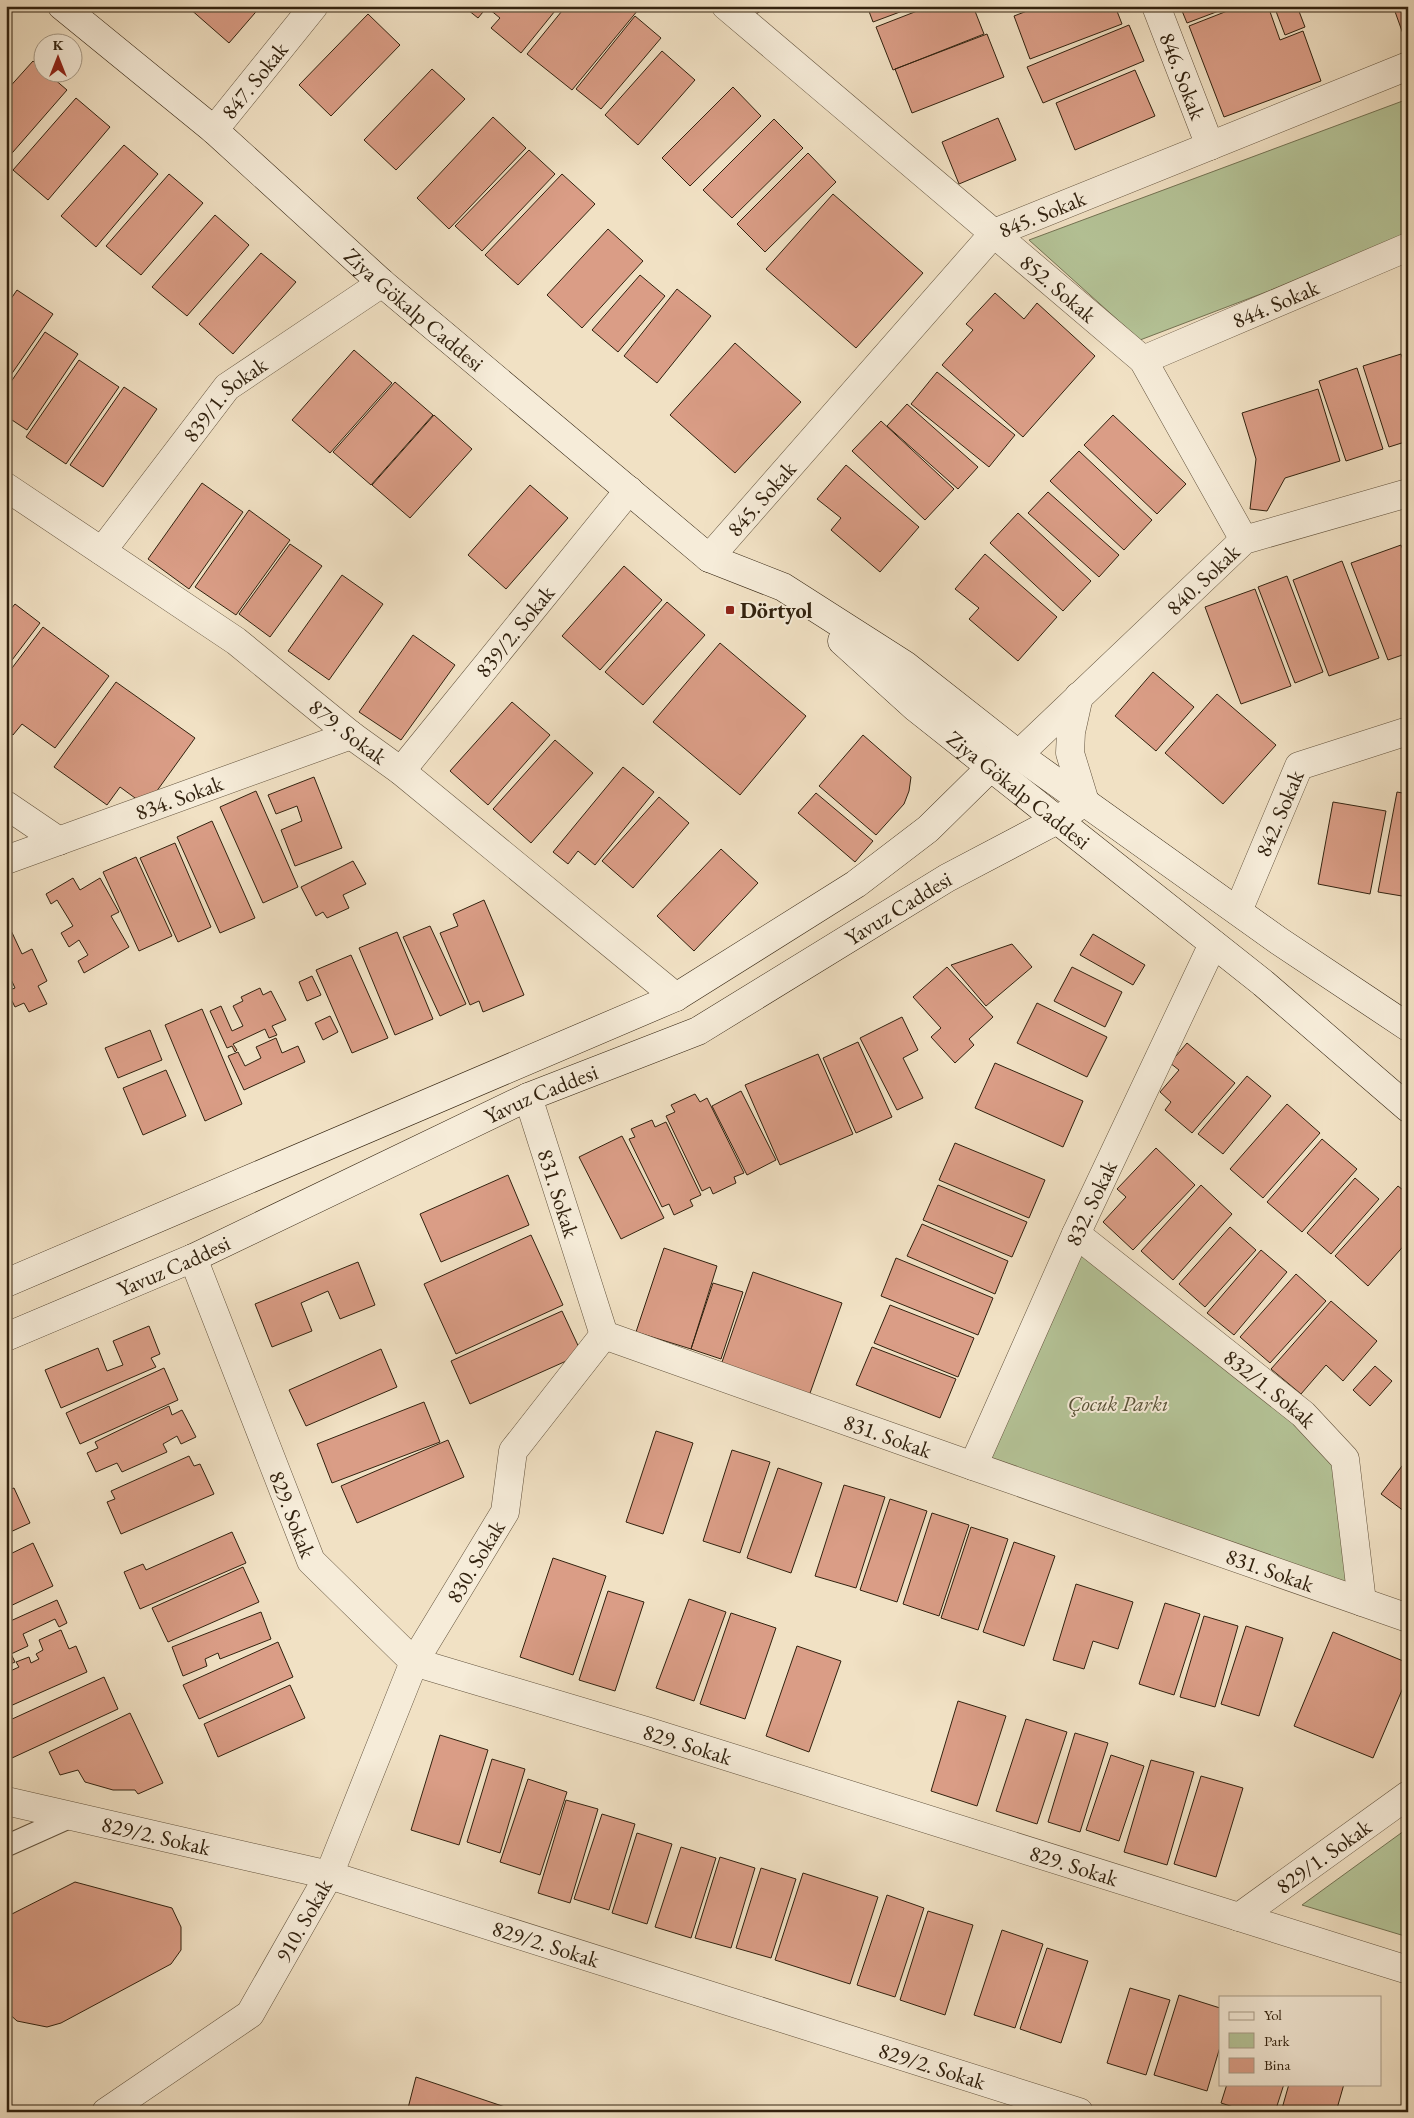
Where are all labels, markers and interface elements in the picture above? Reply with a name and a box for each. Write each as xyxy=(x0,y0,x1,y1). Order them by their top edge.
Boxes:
street label: 846. Sokak xyxy=(1153,28,1213,125)
north arrow xyxy=(32,32,82,82)
street label: 847. Sokak xyxy=(215,35,295,125)
text: K xyxy=(53,36,64,54)
street label: 845. Sokak xyxy=(994,183,1091,245)
street label: Ziya Gökalp Caddesi xyxy=(338,241,490,378)
street label: 852. Sokak xyxy=(1014,248,1103,330)
street label: 844. Sokak xyxy=(1228,272,1324,335)
street label: 839/1. Sokak xyxy=(176,350,273,448)
street label: 845. Sokak xyxy=(720,455,803,543)
street label: 840. Sokak xyxy=(1160,537,1247,622)
street label: 839/2. Sokak xyxy=(469,579,561,684)
place label: Dörtyol xyxy=(740,596,813,625)
marker: Dörtyol xyxy=(724,604,736,616)
street label: 879. Sokak xyxy=(303,693,393,772)
street label: Ziya Gökalp Caddesi xyxy=(941,724,1096,856)
street label: 842. Sokak xyxy=(1248,765,1311,861)
street label: 834. Sokak xyxy=(131,768,228,827)
street label: Yavuz Caddesi xyxy=(839,864,957,952)
street label: Yavuz Caddesi xyxy=(480,1057,602,1131)
street label: 831. Sokak xyxy=(531,1145,586,1242)
street label: 832. Sokak xyxy=(1059,1155,1124,1251)
street label: Yavuz Caddesi xyxy=(113,1228,235,1303)
street label: 832/1. Sokak xyxy=(1218,1343,1323,1435)
park label: Çocuk Parkı xyxy=(1068,1389,1168,1418)
street label: 831. Sokak xyxy=(840,1407,936,1465)
street label: 829. Sokak xyxy=(262,1467,323,1563)
street label: 830. Sokak xyxy=(439,1515,512,1608)
street label: 831. Sokak xyxy=(1222,1541,1318,1599)
street label: 829. Sokak xyxy=(639,1717,736,1772)
street label: 829/2. Sokak xyxy=(99,1809,214,1863)
street label: 829/1. Sokak xyxy=(1270,1812,1378,1901)
street label: 829. Sokak xyxy=(1026,1838,1122,1893)
street label: 910. Sokak xyxy=(269,1873,339,1967)
street label: 829/2. Sokak xyxy=(489,1914,604,1975)
legend xyxy=(1219,1996,1382,2086)
text: Yol xyxy=(1264,2005,1282,2024)
text: Park xyxy=(1264,2031,1291,2050)
street label: 829/2. Sokak xyxy=(875,2036,990,2097)
text: Bina xyxy=(1264,2055,1290,2074)

